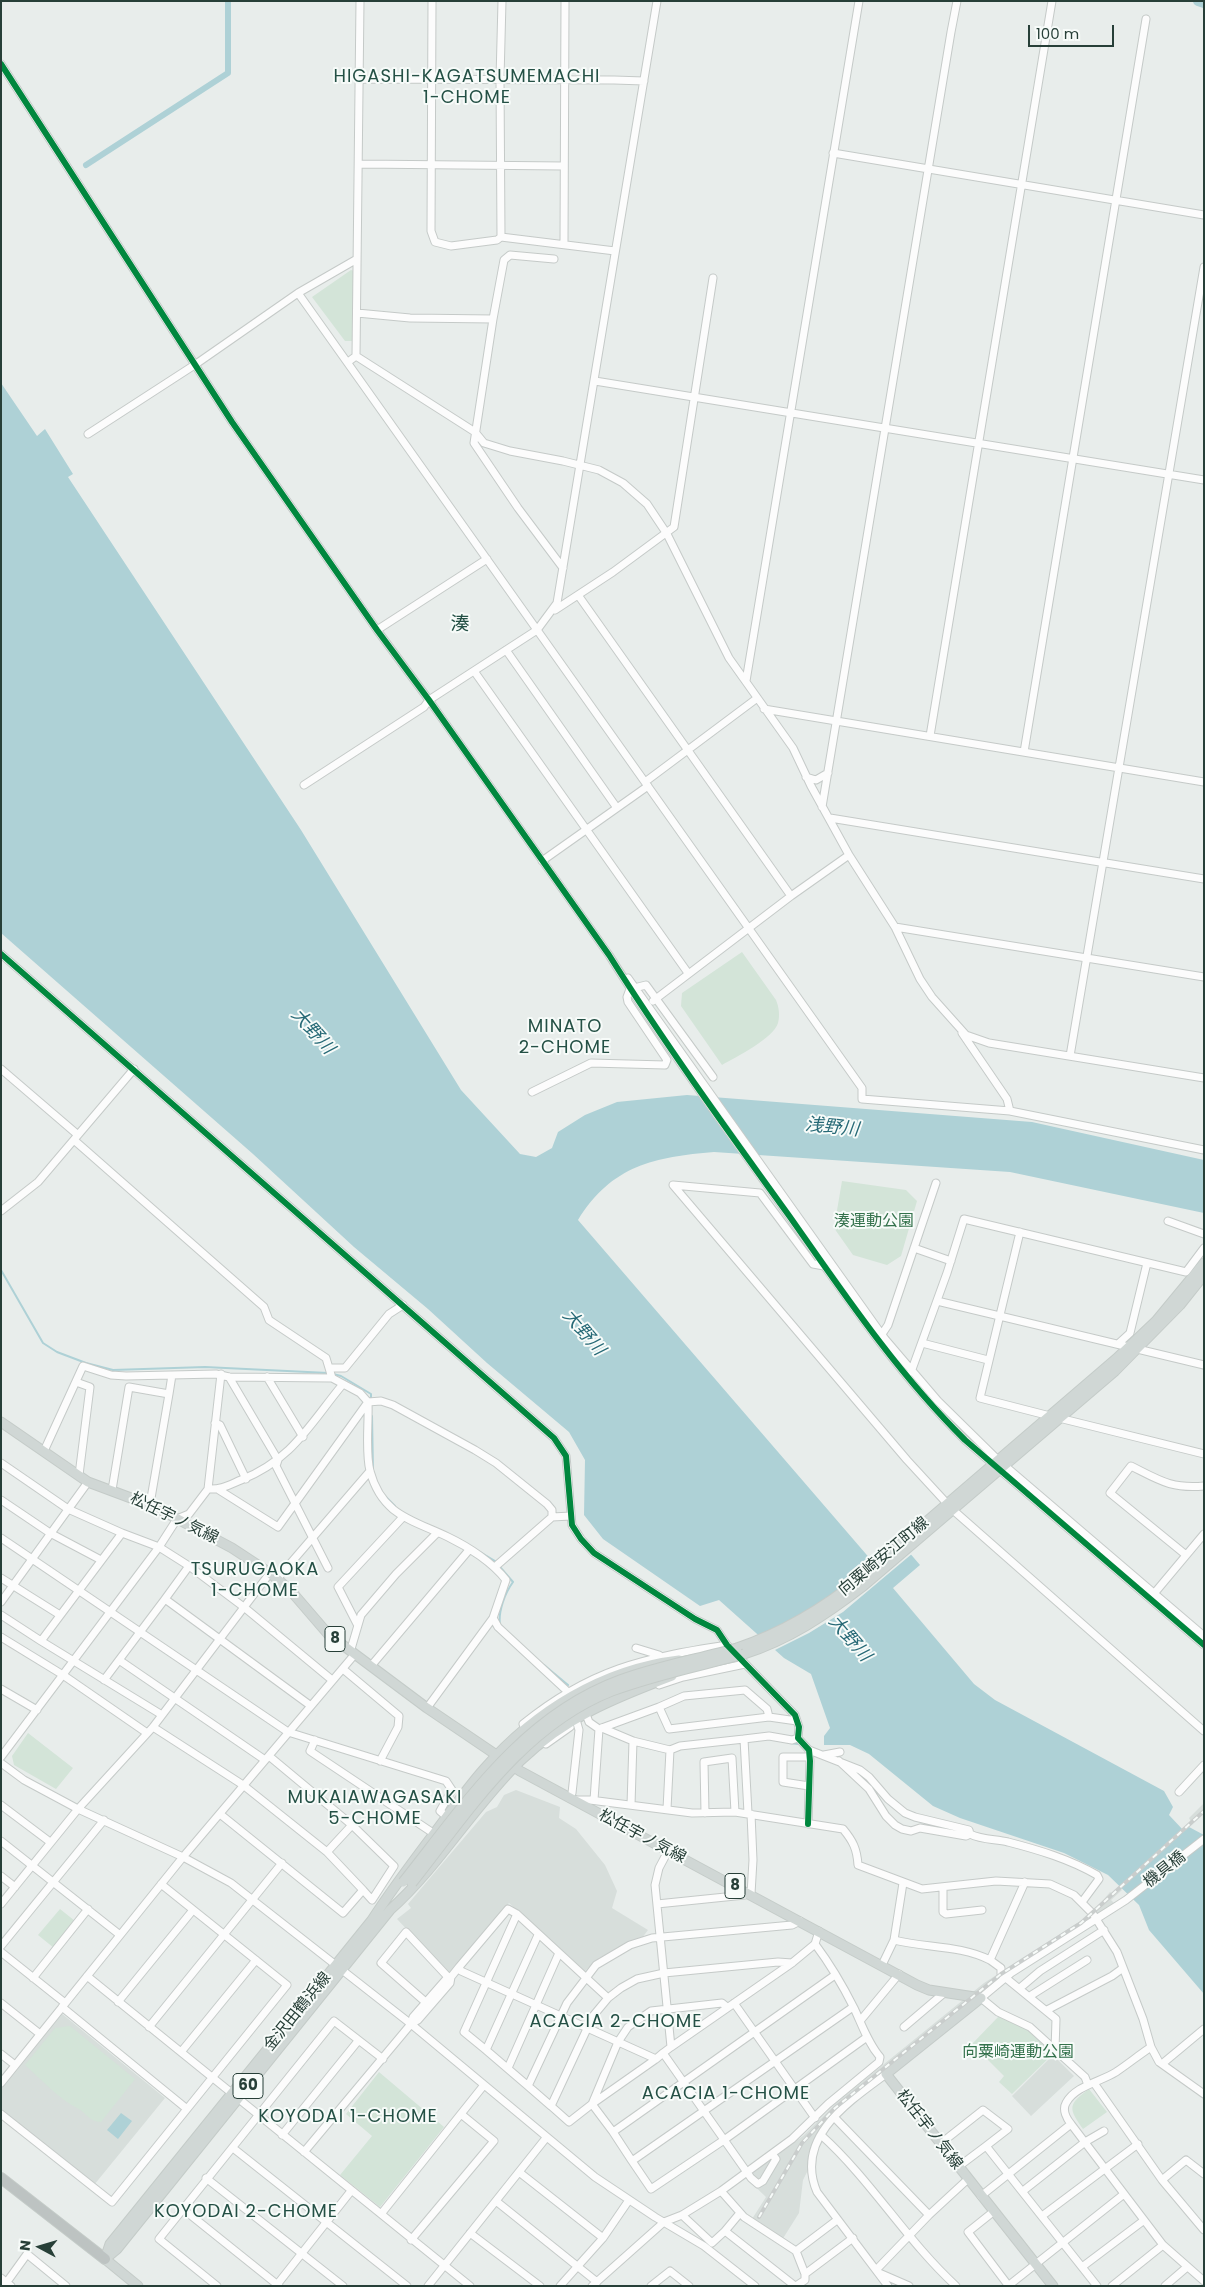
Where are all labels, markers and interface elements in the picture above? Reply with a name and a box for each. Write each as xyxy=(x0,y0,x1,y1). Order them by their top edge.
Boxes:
scale bar xyxy=(1030,15,1116,47)
text: 100 m xyxy=(1036,23,1079,44)
district label: HIGASHI-KAGATSUMEMACHI 1-CHOME xyxy=(331,66,603,108)
district label: 湊 xyxy=(451,614,469,636)
water label: 大野川 xyxy=(286,1005,338,1059)
district label: MINATO 2-CHOME xyxy=(518,1016,612,1058)
water label: 浅野川 xyxy=(804,1114,860,1142)
park label: 湊運動公園 xyxy=(834,1212,914,1232)
water label: 大野川 xyxy=(557,1306,609,1360)
street label: 松任宇ノ気線 xyxy=(127,1489,221,1549)
street label: 向粟崎安江町線 xyxy=(835,1514,933,1600)
district label: TSURUGAOKA 1-CHOME xyxy=(189,1559,321,1602)
water label: 大野川 xyxy=(823,1612,875,1666)
road number: 8 xyxy=(325,1626,345,1652)
district label: MUKAIAWAGASAKI 5-CHOME xyxy=(286,1787,464,1830)
street label: 松任宇ノ気線 xyxy=(595,1806,689,1868)
street label: 機具橋 xyxy=(1140,1848,1190,1892)
road number: 8 xyxy=(725,1874,745,1898)
street label: 金沢田鶴浜線 xyxy=(260,1969,336,2055)
district label: ACACIA 2-CHOME xyxy=(528,2011,704,2033)
park label: 向粟崎運動公園 xyxy=(962,2043,1074,2063)
road number: 60 xyxy=(233,2074,263,2098)
district label: ACACIA 1-CHOME xyxy=(640,2083,812,2105)
street label: 松任宇ノ気線 xyxy=(892,2086,966,2174)
district label: KOYODAI 1-CHOME xyxy=(256,2106,440,2128)
district label: KOYODAI 2-CHOME xyxy=(152,2201,340,2223)
north arrow xyxy=(15,2222,65,2272)
text: N xyxy=(15,2239,36,2252)

